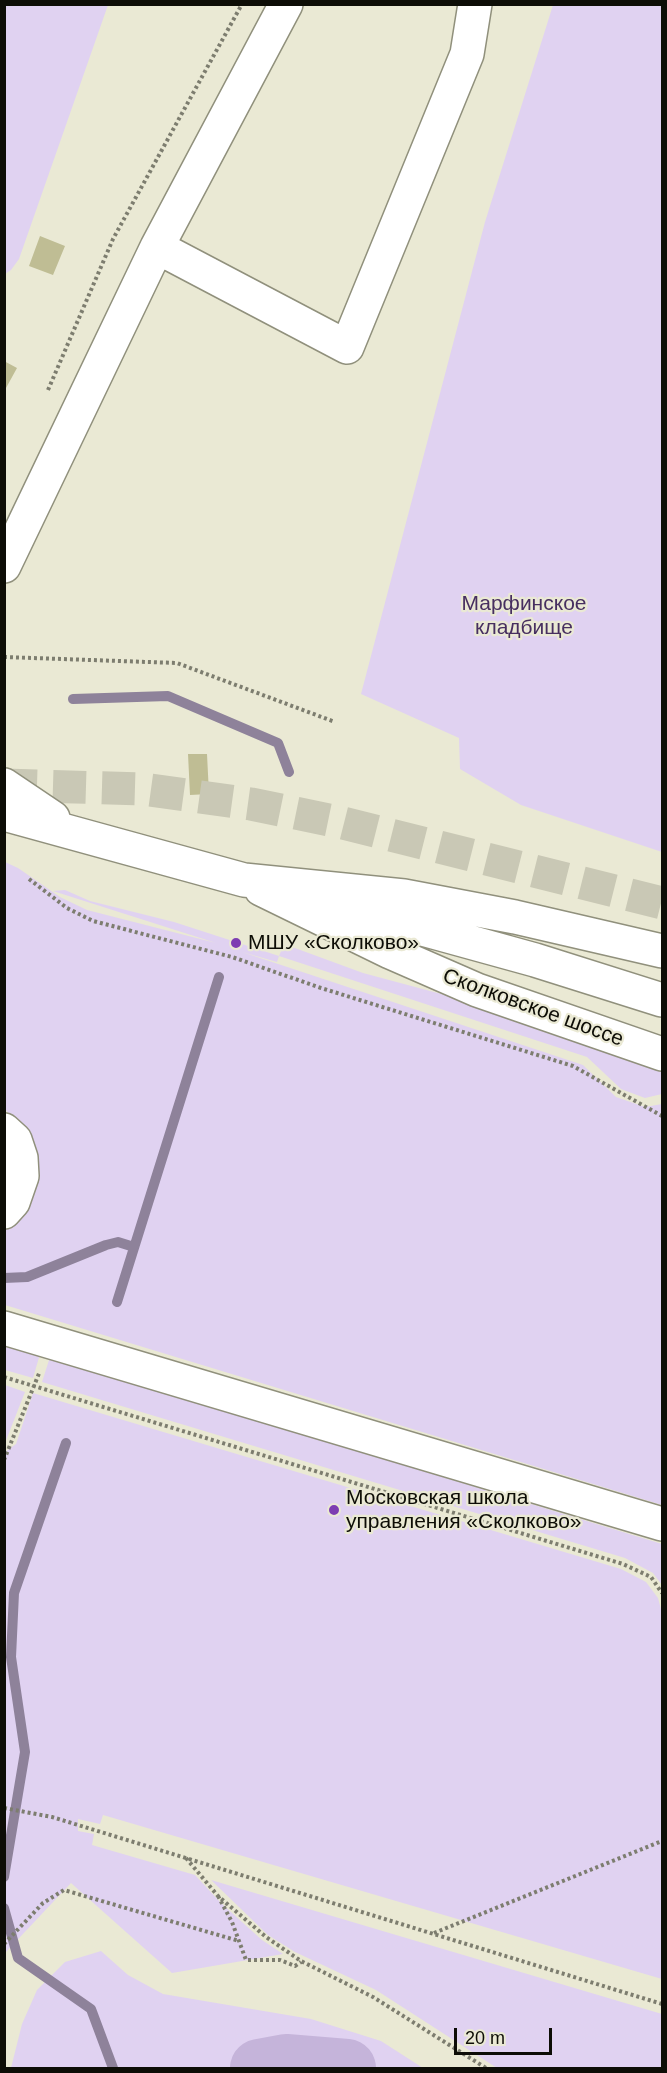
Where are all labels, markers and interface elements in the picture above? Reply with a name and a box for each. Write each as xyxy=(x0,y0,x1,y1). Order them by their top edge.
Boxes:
park label: Марфинское кладбище xyxy=(462,591,586,641)
place label: МШУ «Сколково» xyxy=(248,930,419,956)
marker: МШУ «Сколково» xyxy=(229,936,243,950)
street label: Сколковское шоссе xyxy=(439,964,627,1052)
place label: Московская школа управления «Сколково» xyxy=(346,1485,581,1535)
marker: Московская школа управления «Сколково» xyxy=(327,1503,341,1517)
scale bar xyxy=(457,2016,554,2054)
text: 20 m xyxy=(465,2028,505,2048)

